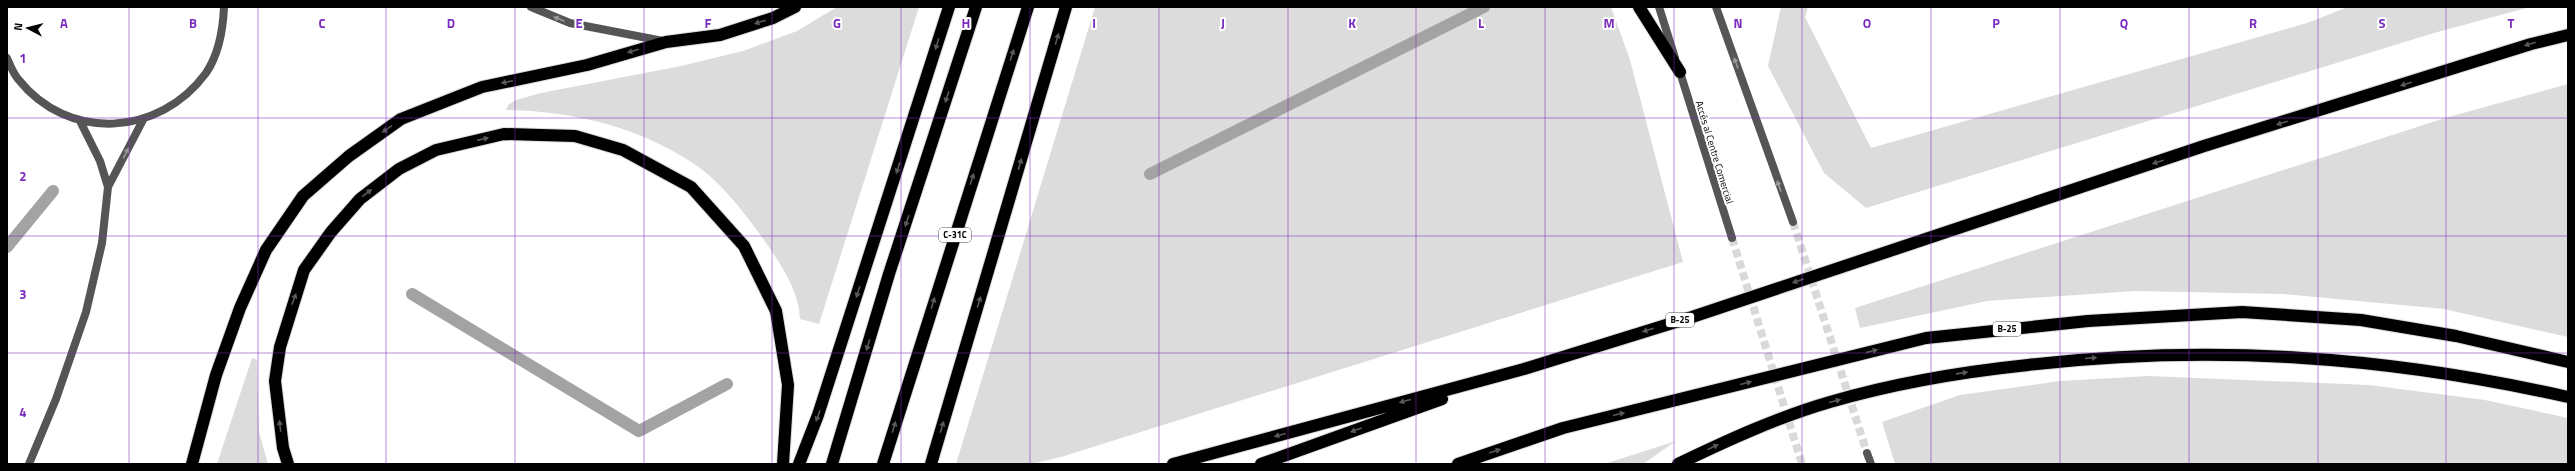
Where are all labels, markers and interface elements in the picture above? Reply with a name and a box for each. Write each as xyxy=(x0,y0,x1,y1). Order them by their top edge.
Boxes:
north arrow xyxy=(8,8,48,48)
text: A xyxy=(60,13,68,33)
text: B xyxy=(189,13,197,33)
text: C xyxy=(318,13,326,33)
text: D xyxy=(447,13,455,33)
text: E xyxy=(575,13,583,33)
text: F xyxy=(705,13,712,33)
text: G xyxy=(833,13,841,33)
text: H xyxy=(962,13,970,33)
text: I xyxy=(1092,13,1096,33)
text: J xyxy=(1221,13,1225,33)
text: K xyxy=(1348,13,1356,33)
text: L xyxy=(1478,13,1484,33)
text: M xyxy=(1603,13,1615,33)
text: N xyxy=(1733,13,1743,33)
text: O xyxy=(1863,13,1871,33)
text: P xyxy=(1992,13,2000,33)
text: Q xyxy=(2120,13,2128,33)
text: R xyxy=(2249,13,2257,33)
text: S xyxy=(2378,13,2386,33)
text: T xyxy=(2508,13,2515,33)
one-way arrow xyxy=(554,16,565,22)
one-way arrow xyxy=(753,20,765,26)
text: N xyxy=(10,22,26,32)
one-way arrow xyxy=(1054,33,1060,45)
one-way arrow xyxy=(934,39,940,51)
one-way arrow xyxy=(2524,41,2536,47)
text: 1 xyxy=(19,48,27,68)
one-way arrow xyxy=(627,48,639,54)
one-way arrow xyxy=(1010,49,1016,61)
one-way arrow xyxy=(1732,57,1738,69)
one-way arrow xyxy=(501,79,513,85)
one-way arrow xyxy=(2400,81,2412,87)
one-way arrow xyxy=(944,92,950,104)
street label: Accés al Centre Comercial xyxy=(1692,99,1737,206)
one-way arrow xyxy=(2276,120,2288,126)
one-way arrow xyxy=(382,125,392,133)
one-way arrow xyxy=(477,135,489,141)
one-way arrow xyxy=(122,148,129,159)
one-way arrow xyxy=(1017,158,1023,170)
one-way arrow xyxy=(2152,159,2164,165)
one-way arrow xyxy=(895,163,901,175)
text: 2 xyxy=(19,166,27,186)
one-way arrow xyxy=(969,172,975,184)
one-way arrow xyxy=(1776,179,1782,191)
one-way arrow xyxy=(362,189,373,198)
one-way arrow xyxy=(903,215,909,227)
road number: C-31C xyxy=(939,228,971,242)
one-way arrow xyxy=(1791,278,1803,284)
text: 3 xyxy=(19,284,27,304)
one-way arrow xyxy=(855,286,861,298)
one-way arrow xyxy=(292,292,298,304)
one-way arrow xyxy=(930,296,936,308)
one-way arrow xyxy=(976,296,982,308)
road number: B-25 xyxy=(1666,313,1694,327)
road number: B-25 xyxy=(1993,322,2021,336)
one-way arrow xyxy=(1642,328,1654,334)
one-way arrow xyxy=(865,339,871,351)
one-way arrow xyxy=(1866,348,1878,354)
one-way arrow xyxy=(2085,354,2097,361)
one-way arrow xyxy=(1956,370,1968,376)
one-way arrow xyxy=(1739,379,1752,385)
one-way arrow xyxy=(1829,397,1841,403)
one-way arrow xyxy=(1399,399,1412,405)
text: 4 xyxy=(19,402,27,422)
one-way arrow xyxy=(814,410,820,422)
one-way arrow xyxy=(1614,411,1626,417)
one-way arrow xyxy=(277,420,283,432)
one-way arrow xyxy=(892,420,898,432)
one-way arrow xyxy=(939,420,945,432)
one-way arrow xyxy=(1349,427,1361,433)
one-way arrow xyxy=(1274,432,1286,438)
one-way arrow xyxy=(1708,444,1719,450)
one-way arrow xyxy=(1489,448,1501,454)

